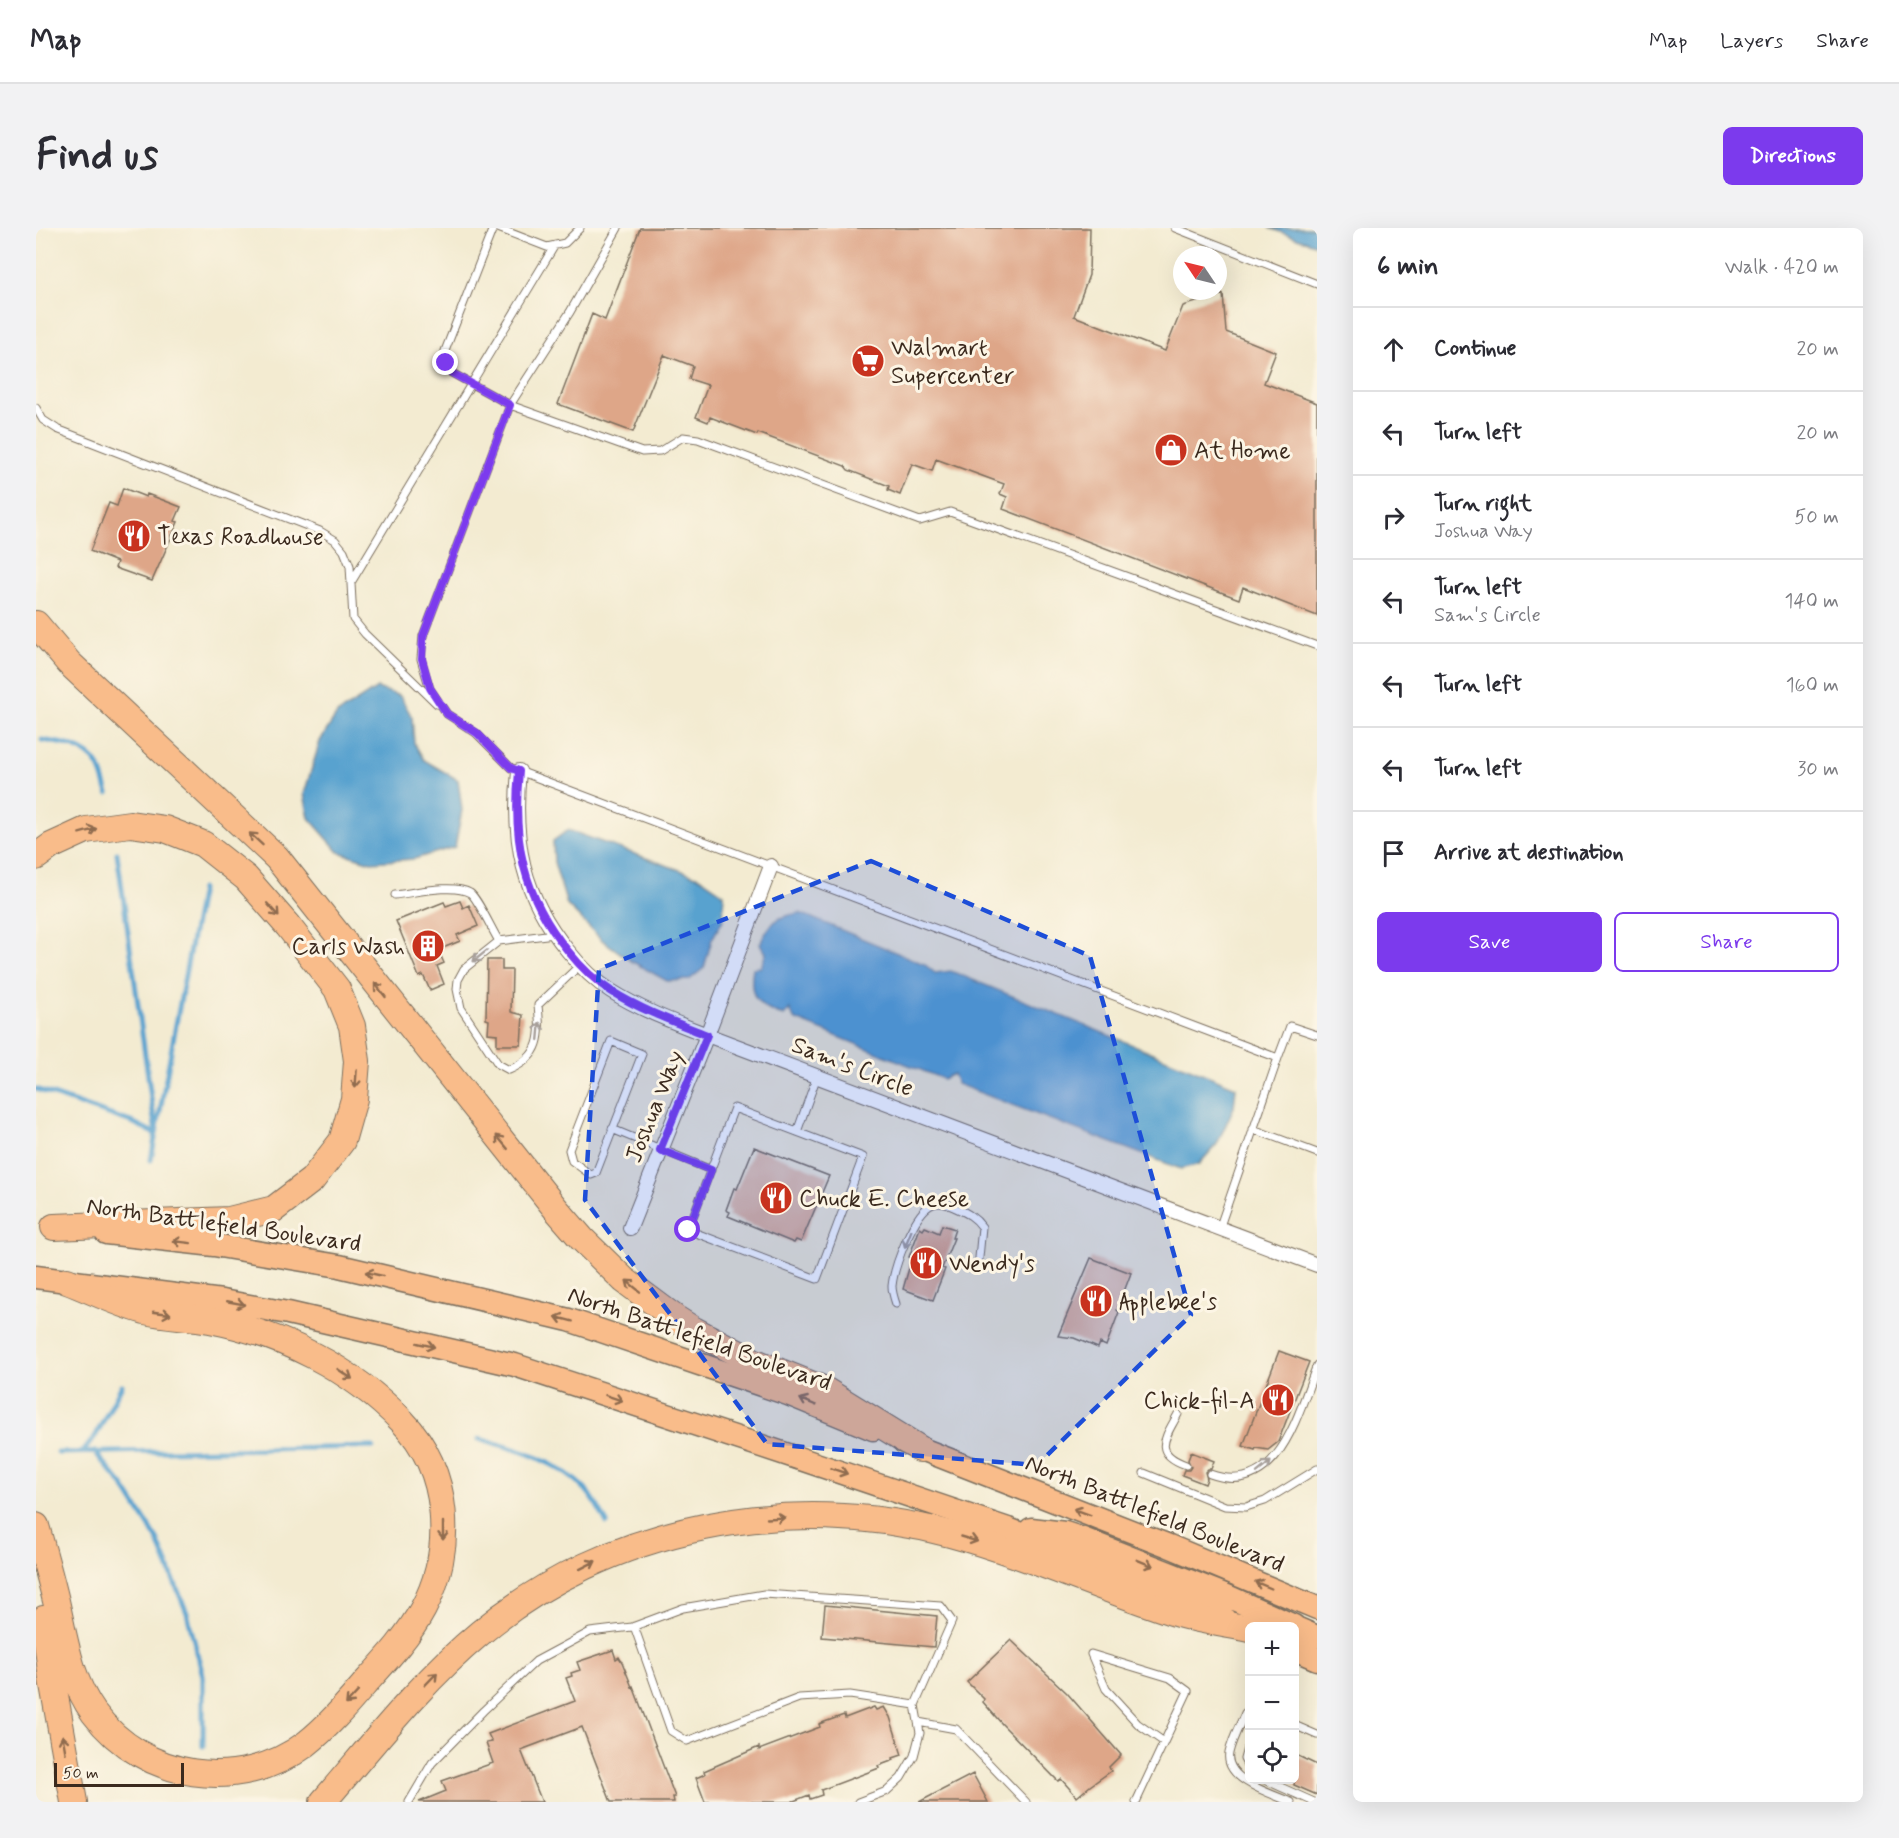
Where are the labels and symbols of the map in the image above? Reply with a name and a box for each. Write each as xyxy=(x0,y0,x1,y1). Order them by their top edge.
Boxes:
north arrow xyxy=(1173,246,1227,300)
place label: Walmart Supercenter xyxy=(891,333,1015,392)
supermarket icon: Walmart Supercenter xyxy=(850,343,886,379)
route end xyxy=(432,349,458,375)
shop icon: At Home xyxy=(1153,432,1189,468)
place label: At Home xyxy=(1194,436,1291,467)
restaurant icon: Texas Roadhouse xyxy=(116,518,152,554)
place label: Texas Roadhouse xyxy=(157,522,324,553)
one-way arrow xyxy=(78,825,97,837)
one-way arrow xyxy=(249,832,264,847)
one-way arrow xyxy=(267,902,280,918)
building icon: Carls Wash xyxy=(410,928,446,964)
place label: Carls Wash xyxy=(292,932,405,963)
one-way arrow xyxy=(473,949,489,962)
one-way arrow xyxy=(374,982,387,998)
one-way arrow xyxy=(534,1022,545,1041)
street label: Sam's Circle xyxy=(787,1030,918,1105)
street label: Joshua Way xyxy=(619,1046,692,1167)
one-way arrow xyxy=(350,1069,361,1089)
one-way arrow xyxy=(495,1135,509,1150)
restaurant icon: Chuck E. Cheese xyxy=(758,1180,794,1216)
place label: Chuck E. Cheese xyxy=(799,1184,969,1215)
street label: North Battlefield Boulevard xyxy=(85,1191,363,1260)
route start xyxy=(674,1216,700,1242)
one-way arrow xyxy=(902,1229,913,1248)
one-way arrow xyxy=(172,1236,192,1247)
restaurant icon: Wendy's xyxy=(908,1245,944,1281)
place label: Wendy's xyxy=(949,1249,1035,1280)
one-way arrow xyxy=(365,1267,384,1279)
street label: North Battlefield Boulevard xyxy=(564,1280,835,1399)
one-way arrow xyxy=(625,1280,641,1293)
restaurant icon: Applebee's xyxy=(1078,1283,1114,1319)
place label: Applebee's xyxy=(1119,1287,1217,1321)
one-way arrow xyxy=(225,1298,245,1309)
one-way arrow xyxy=(151,1308,171,1319)
one-way arrow xyxy=(555,1312,574,1324)
one-way arrow xyxy=(417,1339,436,1351)
one-way arrow xyxy=(336,1368,352,1380)
restaurant icon: Chick-fil-A xyxy=(1260,1382,1296,1418)
place label: Chick-fil-A xyxy=(1143,1386,1255,1417)
one-way arrow xyxy=(604,1393,623,1404)
one-way arrow xyxy=(799,1396,818,1407)
street label: North Battlefield Boulevard xyxy=(1020,1448,1289,1581)
one-way arrow xyxy=(1256,1460,1272,1473)
one-way arrow xyxy=(829,1467,848,1478)
one-way arrow xyxy=(1074,1506,1092,1517)
one-way arrow xyxy=(765,1512,785,1523)
one-way arrow xyxy=(437,1521,449,1541)
one-way arrow xyxy=(959,1534,978,1545)
one-way arrow xyxy=(1135,1558,1154,1569)
one-way arrow xyxy=(579,1559,597,1571)
one-way arrow xyxy=(1254,1579,1273,1590)
one-way arrow xyxy=(424,1672,439,1687)
one-way arrow xyxy=(345,1690,359,1705)
one-way arrow xyxy=(58,1735,69,1755)
scale bar xyxy=(54,1760,184,1788)

